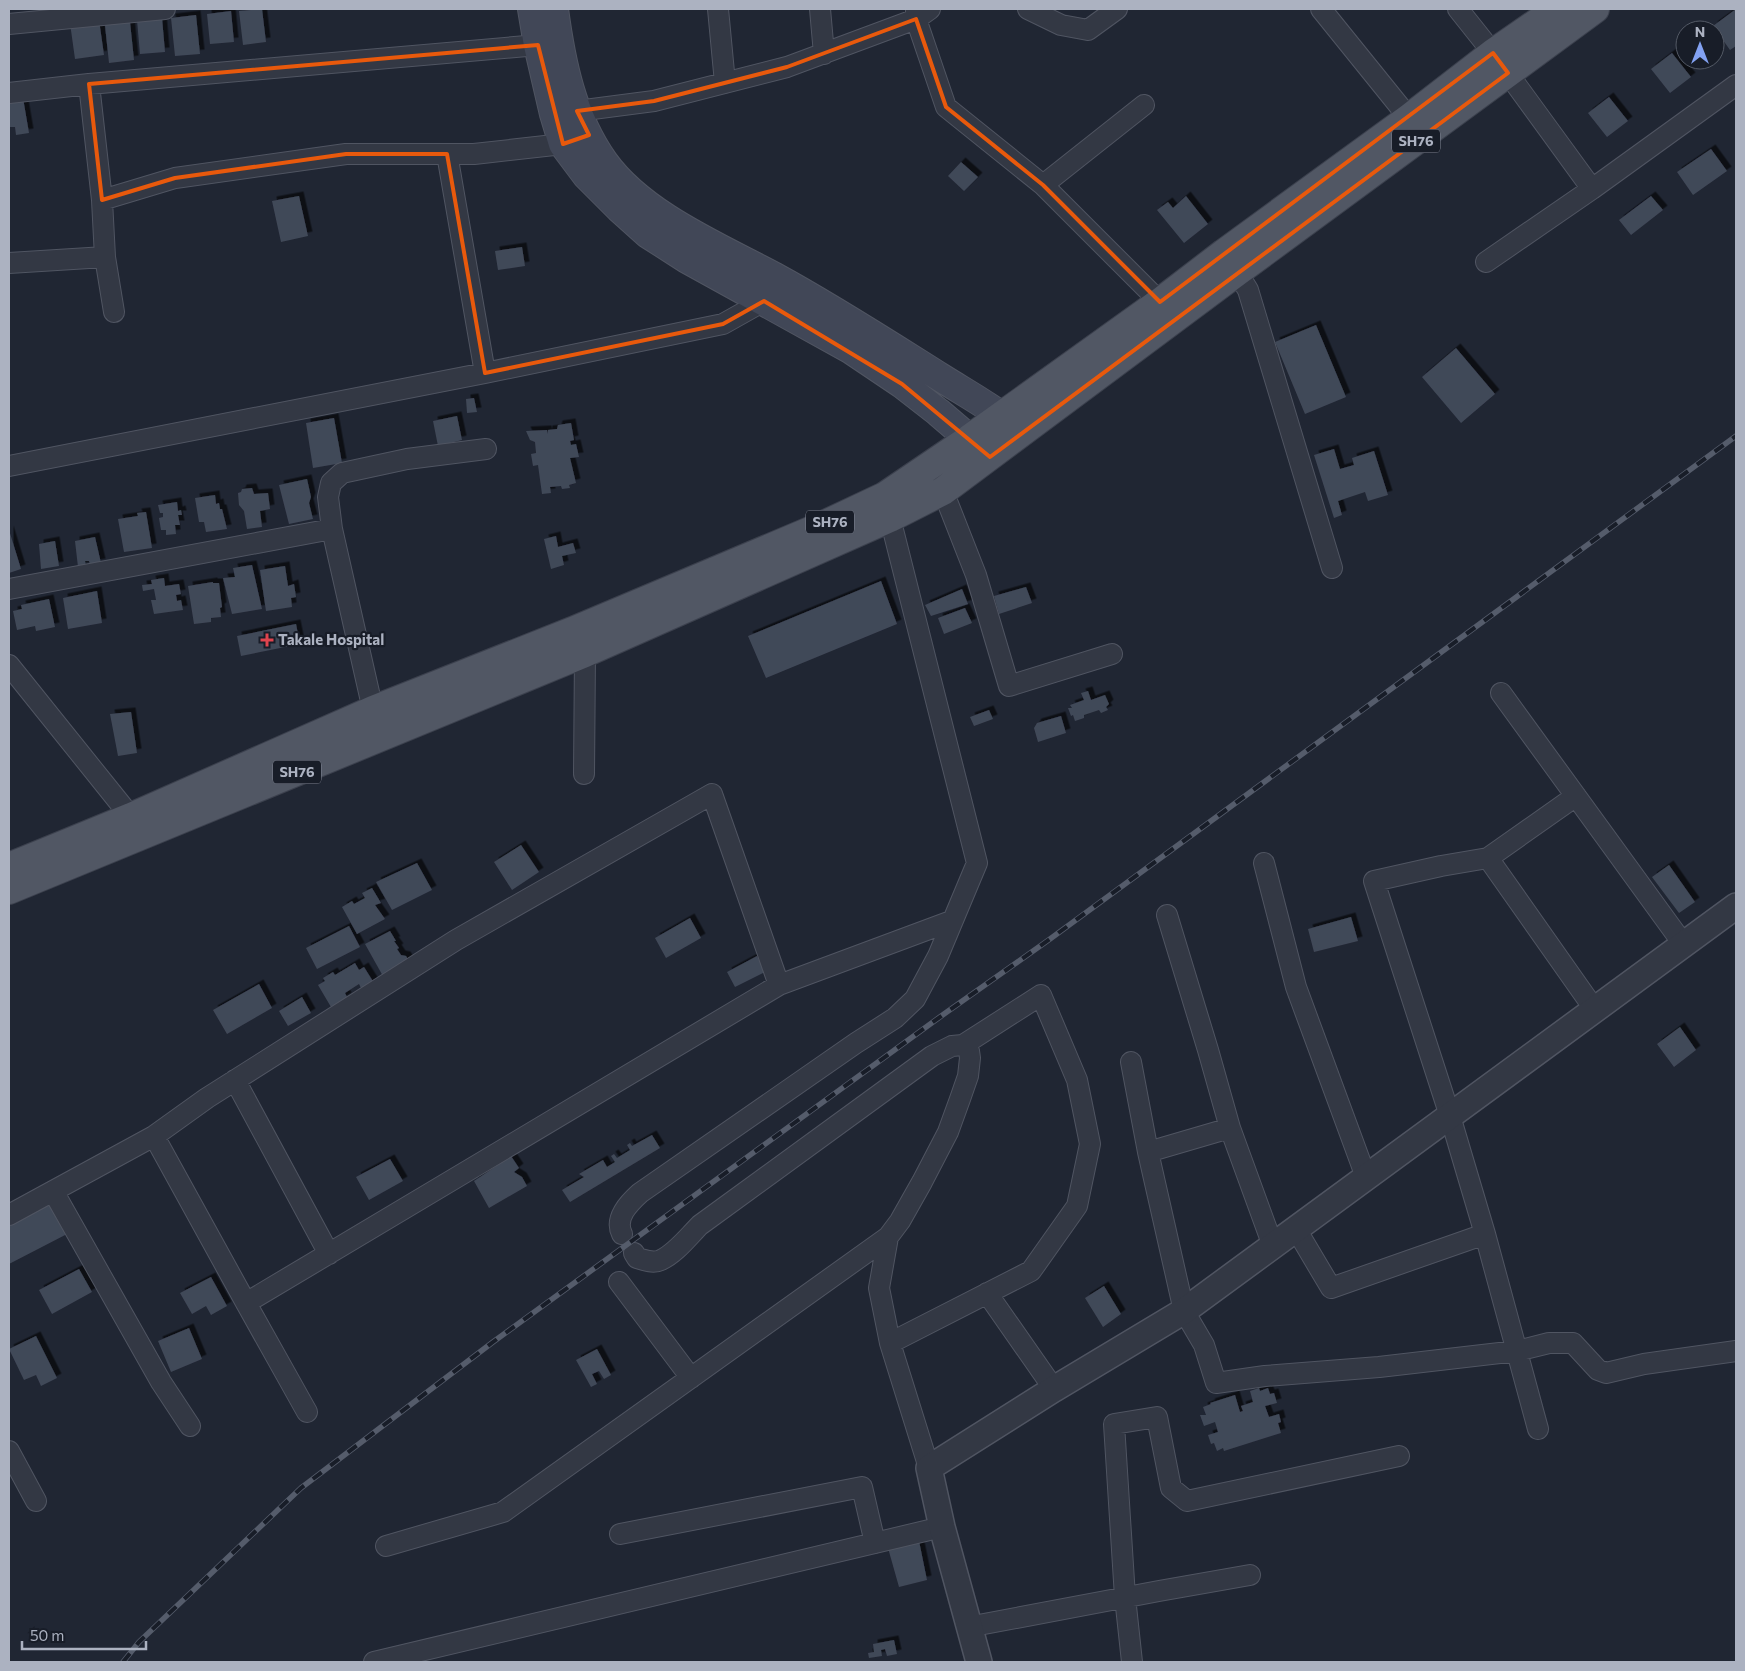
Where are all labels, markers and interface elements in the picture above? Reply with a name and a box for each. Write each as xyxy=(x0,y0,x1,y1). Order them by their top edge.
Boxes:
north arrow xyxy=(1675,20,1725,70)
text: N xyxy=(1695,23,1705,40)
road number: SH76 xyxy=(1392,130,1440,152)
road number: SH76 xyxy=(806,511,854,534)
place label: Takale Hospital xyxy=(278,630,384,648)
marker: Takale Hospital xyxy=(260,633,274,647)
road number: SH76 xyxy=(273,760,321,784)
scale bar xyxy=(22,1618,146,1650)
text: 50 m xyxy=(30,1626,64,1644)

